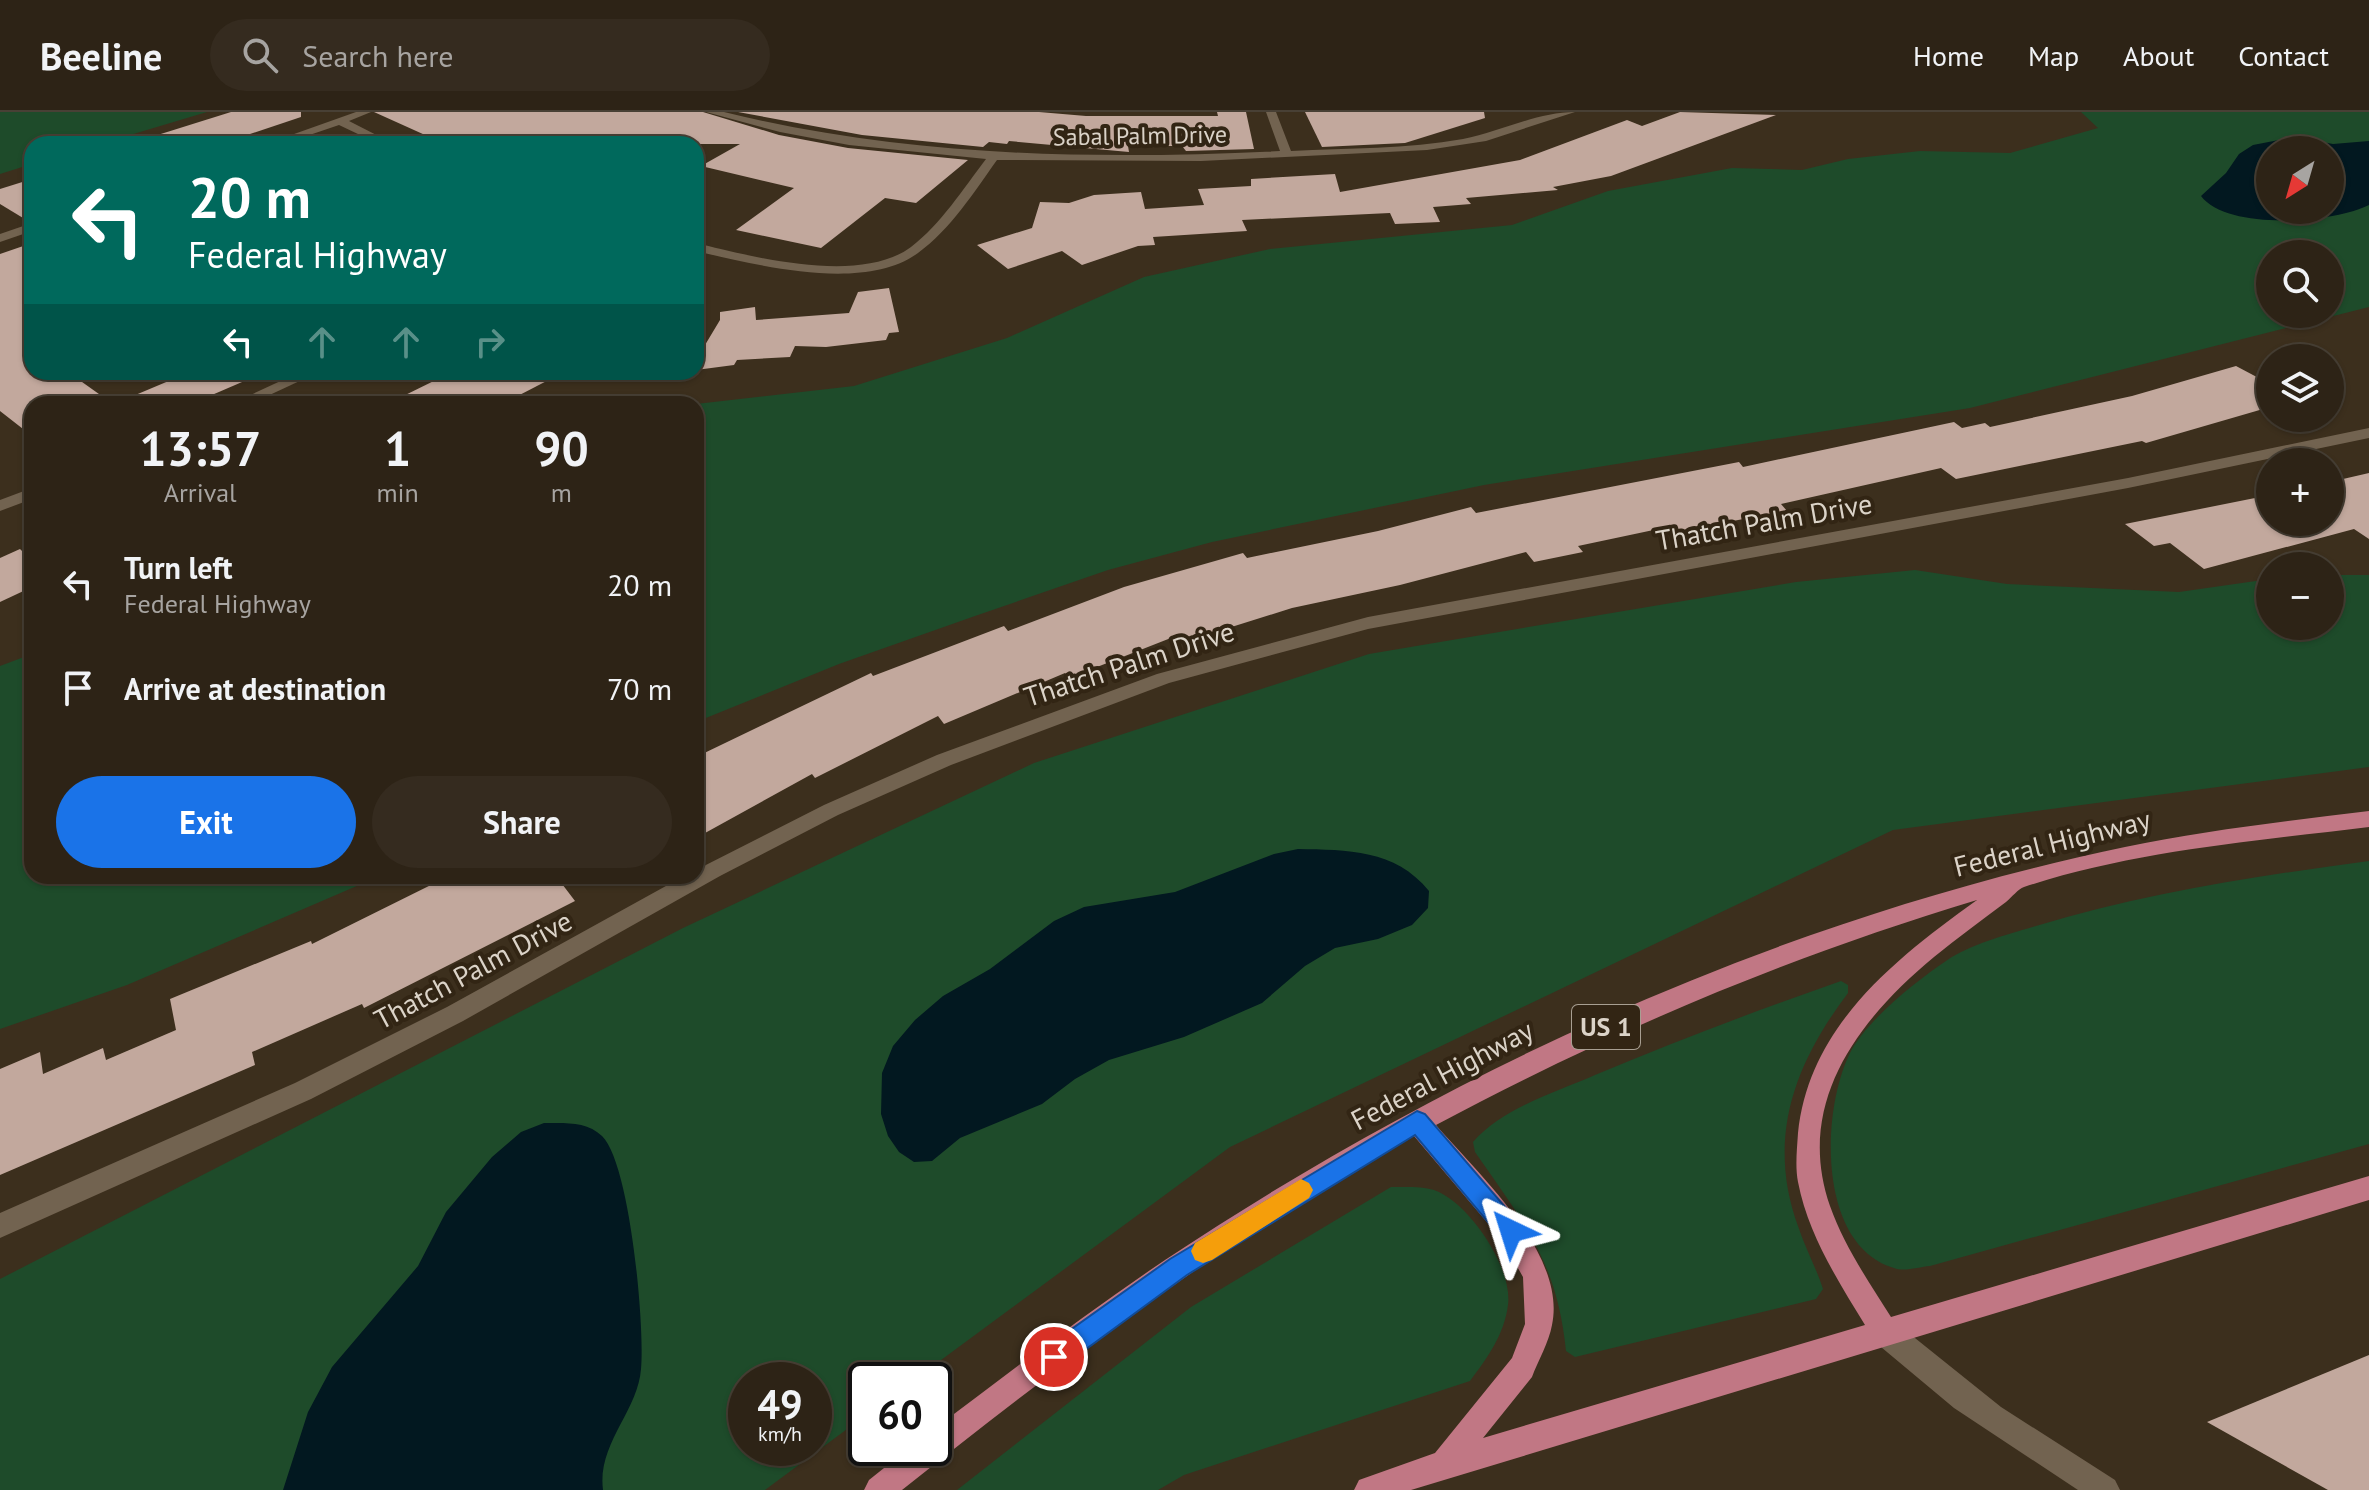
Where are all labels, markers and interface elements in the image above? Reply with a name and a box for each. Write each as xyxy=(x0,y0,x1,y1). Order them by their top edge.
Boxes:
search box xyxy=(210,19,770,91)
text: Beeline xyxy=(40,31,162,80)
icon: search xyxy=(238,33,282,77)
text: Search here xyxy=(302,36,454,75)
text: Home xyxy=(1913,37,1984,74)
text: Map xyxy=(2028,37,2079,74)
text: About xyxy=(2123,37,2194,74)
text: Contact xyxy=(2238,37,2329,74)
street label: Sabal Palm Drive xyxy=(1053,118,1227,153)
north arrow xyxy=(2256,136,2344,224)
map controls xyxy=(2256,136,2344,640)
text: 20 m xyxy=(188,161,311,233)
icon: left xyxy=(56,168,160,272)
text: Federal Highway xyxy=(188,231,447,278)
button: search xyxy=(2256,240,2344,328)
icon: left xyxy=(216,320,260,364)
icon: ahead xyxy=(300,320,344,364)
icon: ahead xyxy=(384,320,428,364)
icon: right xyxy=(468,320,512,364)
button: layers xyxy=(2256,344,2344,432)
text: 13:57 xyxy=(139,417,261,479)
text: 1 xyxy=(384,417,411,479)
text: 90 xyxy=(534,417,589,479)
button: + xyxy=(2256,448,2344,536)
text: Arrival xyxy=(164,476,237,509)
text: min xyxy=(377,476,419,509)
text: m xyxy=(551,476,572,509)
street label: Thatch Palm Drive xyxy=(1653,484,1875,559)
text: Turn left xyxy=(124,548,232,587)
button: − xyxy=(2256,552,2344,640)
icon: left xyxy=(56,562,100,606)
text: 20 m xyxy=(607,565,672,604)
text: Federal Highway xyxy=(124,587,311,620)
street label: Thatch Palm Drive xyxy=(1019,612,1239,715)
icon: arrive xyxy=(56,666,100,710)
text: Arrive at destination xyxy=(124,669,386,708)
text: 70 m xyxy=(607,669,672,708)
button: Exit xyxy=(56,776,356,868)
button: Share xyxy=(372,776,672,868)
street label: Federal Highway xyxy=(1950,800,2154,885)
street label: Thatch Palm Drive xyxy=(367,902,578,1037)
road number: US 1 xyxy=(1572,1005,1640,1049)
street label: Federal Highway xyxy=(1344,1011,1539,1138)
position arrow xyxy=(1469,1189,1553,1273)
pin xyxy=(1020,1323,1088,1391)
icon: arrive xyxy=(1032,1335,1076,1379)
speed limit sign: 60 xyxy=(848,1362,952,1466)
text: 49 xyxy=(757,1378,803,1430)
text: km/h xyxy=(758,1421,802,1447)

